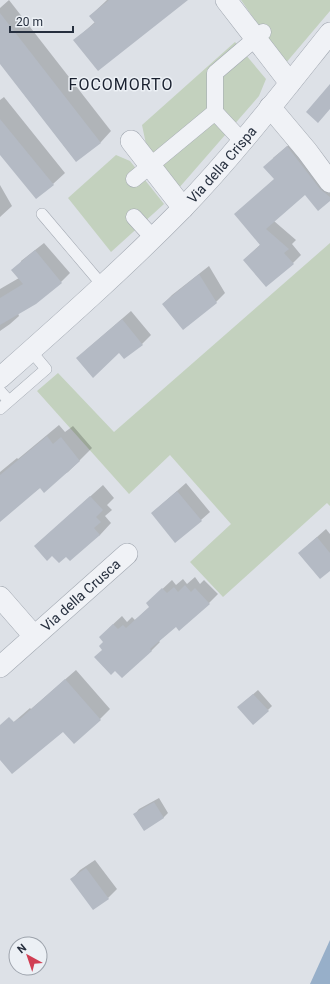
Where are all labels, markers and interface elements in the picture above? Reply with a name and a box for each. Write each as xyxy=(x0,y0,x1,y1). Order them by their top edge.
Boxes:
scale bar xyxy=(10,8,73,34)
text: 20 m xyxy=(16,15,43,29)
district label: FOCOMORTO xyxy=(69,75,173,94)
street label: Via della Crispa xyxy=(184,123,260,206)
street label: Via della Crusca xyxy=(38,556,124,635)
north arrow xyxy=(8,936,48,976)
text: N xyxy=(15,941,29,956)

